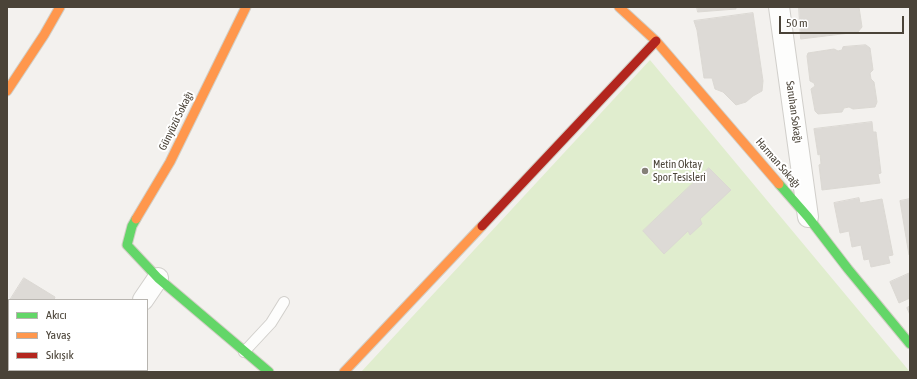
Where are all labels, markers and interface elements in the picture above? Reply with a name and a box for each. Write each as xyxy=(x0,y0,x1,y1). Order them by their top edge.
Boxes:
scale bar xyxy=(781,8,906,34)
text: 50 m xyxy=(786,16,808,30)
street label: Saruhan Sokağı xyxy=(783,80,805,144)
street label: Günyüzü Sokağı xyxy=(156,89,196,153)
street label: Harman Sokağı xyxy=(753,135,803,191)
place label: Metin Oktay Spor Tesisleri xyxy=(653,158,706,184)
marker: Metin Oktay Spor Tesisleri xyxy=(640,166,650,176)
legend xyxy=(8,299,148,371)
text: Akıcı xyxy=(46,308,67,322)
text: Yavaş xyxy=(46,328,71,342)
text: Sıkışık xyxy=(46,348,74,362)

